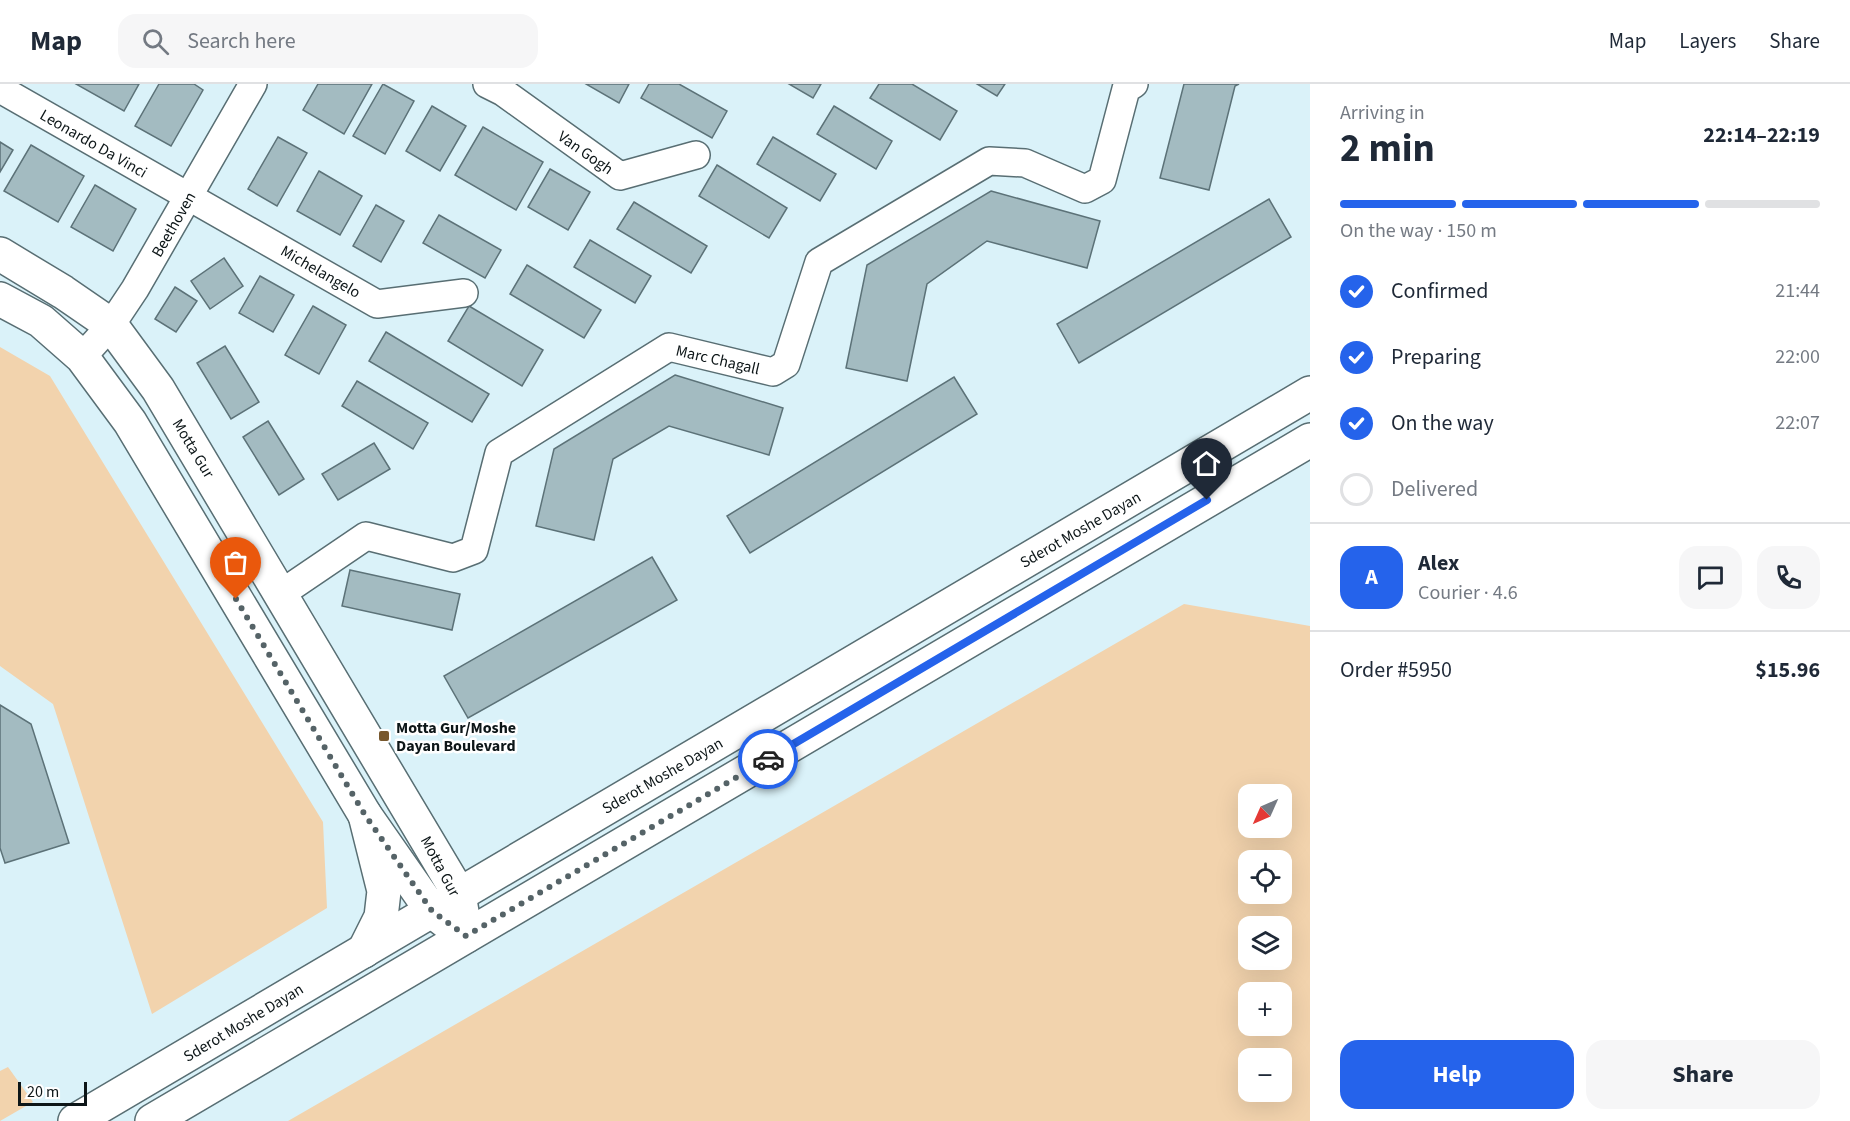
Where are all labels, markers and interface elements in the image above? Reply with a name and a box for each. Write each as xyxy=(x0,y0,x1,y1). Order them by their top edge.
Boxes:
search box xyxy=(118,14,538,68)
text: Map xyxy=(30,21,82,61)
icon: search xyxy=(139,25,172,58)
text: Search here xyxy=(187,25,296,57)
text: Map xyxy=(1609,26,1646,56)
text: Layers xyxy=(1679,26,1736,56)
text: Share xyxy=(1769,26,1820,56)
text: Arriving in xyxy=(1340,99,1425,127)
street label: Leonardo Da Vinci xyxy=(36,104,151,183)
text: 22:14–22:19 xyxy=(1703,119,1820,151)
text: 2 min xyxy=(1340,121,1435,177)
street label: Van Gogh xyxy=(553,126,618,180)
street label: Beethoven xyxy=(146,188,201,261)
text: On the way · 150 m xyxy=(1340,217,1497,245)
street label: Michelangelo xyxy=(276,240,365,304)
icon: check xyxy=(1340,275,1373,308)
text: Confirmed xyxy=(1391,275,1488,307)
text: 21:44 xyxy=(1775,277,1820,305)
street label: Marc Chagall xyxy=(674,340,762,380)
icon: check xyxy=(1340,341,1373,374)
text: Preparing xyxy=(1391,341,1481,373)
text: 22:00 xyxy=(1775,343,1820,371)
icon: check xyxy=(1340,407,1373,440)
text: On the way xyxy=(1391,407,1494,439)
text: 22:07 xyxy=(1775,409,1820,437)
street label: Motta Gur xyxy=(167,415,220,483)
pin xyxy=(1181,438,1232,500)
icon: home xyxy=(1190,447,1223,480)
text: Delivered xyxy=(1391,473,1478,505)
street label: Sderot Moshe Dayan xyxy=(1016,486,1145,574)
pin xyxy=(210,537,261,599)
icon: bag xyxy=(219,546,252,579)
button: chat xyxy=(1679,546,1742,609)
button: phone xyxy=(1757,546,1820,609)
text: Alex xyxy=(1418,547,1459,579)
text: A xyxy=(1365,561,1378,593)
text: Courier · 4.6 xyxy=(1418,579,1518,607)
text: Order #5950 xyxy=(1340,654,1452,686)
text: $15.96 xyxy=(1755,654,1820,686)
place label: Motta Gur/Moshe Dayan Boulevard xyxy=(396,717,516,757)
marker: Motta Gur/Moshe Dayan Boulevard xyxy=(377,729,391,743)
courier xyxy=(738,729,798,789)
street label: Sderot Moshe Dayan xyxy=(598,732,727,820)
icon: car xyxy=(752,743,785,776)
north arrow xyxy=(1238,784,1292,838)
map controls xyxy=(1238,784,1292,1102)
street label: Motta Gur xyxy=(415,832,465,901)
button: locate xyxy=(1238,850,1292,904)
button: layers xyxy=(1238,916,1292,970)
street label: Sderot Moshe Dayan xyxy=(179,978,308,1067)
button: + xyxy=(1238,982,1292,1036)
button: Help xyxy=(1340,1040,1574,1109)
button: Share xyxy=(1586,1040,1820,1109)
button: − xyxy=(1238,1048,1292,1102)
scale bar xyxy=(18,1079,87,1106)
text: 20 m xyxy=(27,1081,59,1103)

